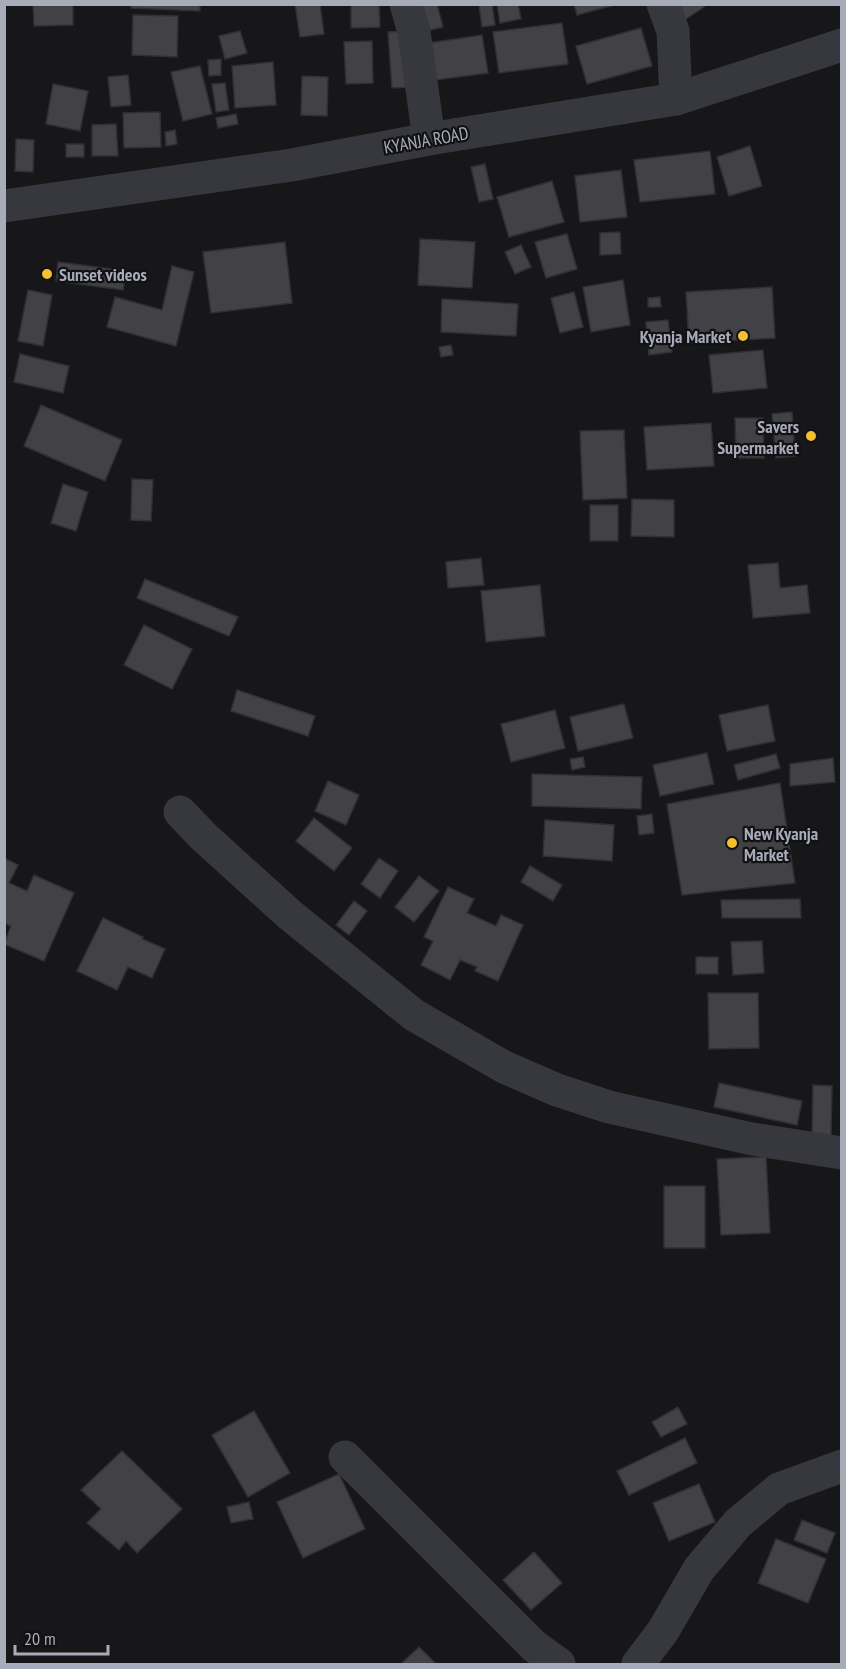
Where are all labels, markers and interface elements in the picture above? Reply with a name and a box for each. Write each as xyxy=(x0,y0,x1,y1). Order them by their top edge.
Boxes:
street label: KYANJA ROAD xyxy=(382,121,470,159)
place label: Sunset videos xyxy=(59,263,147,286)
marker: Sunset videos xyxy=(40,267,54,281)
place label: Kyanja Market xyxy=(640,325,732,348)
marker: Kyanja Market xyxy=(736,329,750,343)
place label: Savers Supermarket xyxy=(717,415,800,459)
marker: Savers Supermarket xyxy=(804,429,818,443)
place label: New Kyanja Market xyxy=(744,822,818,866)
marker: New Kyanja Market xyxy=(725,836,739,850)
scale bar xyxy=(15,1618,108,1656)
text: 20 m xyxy=(24,1627,56,1650)

